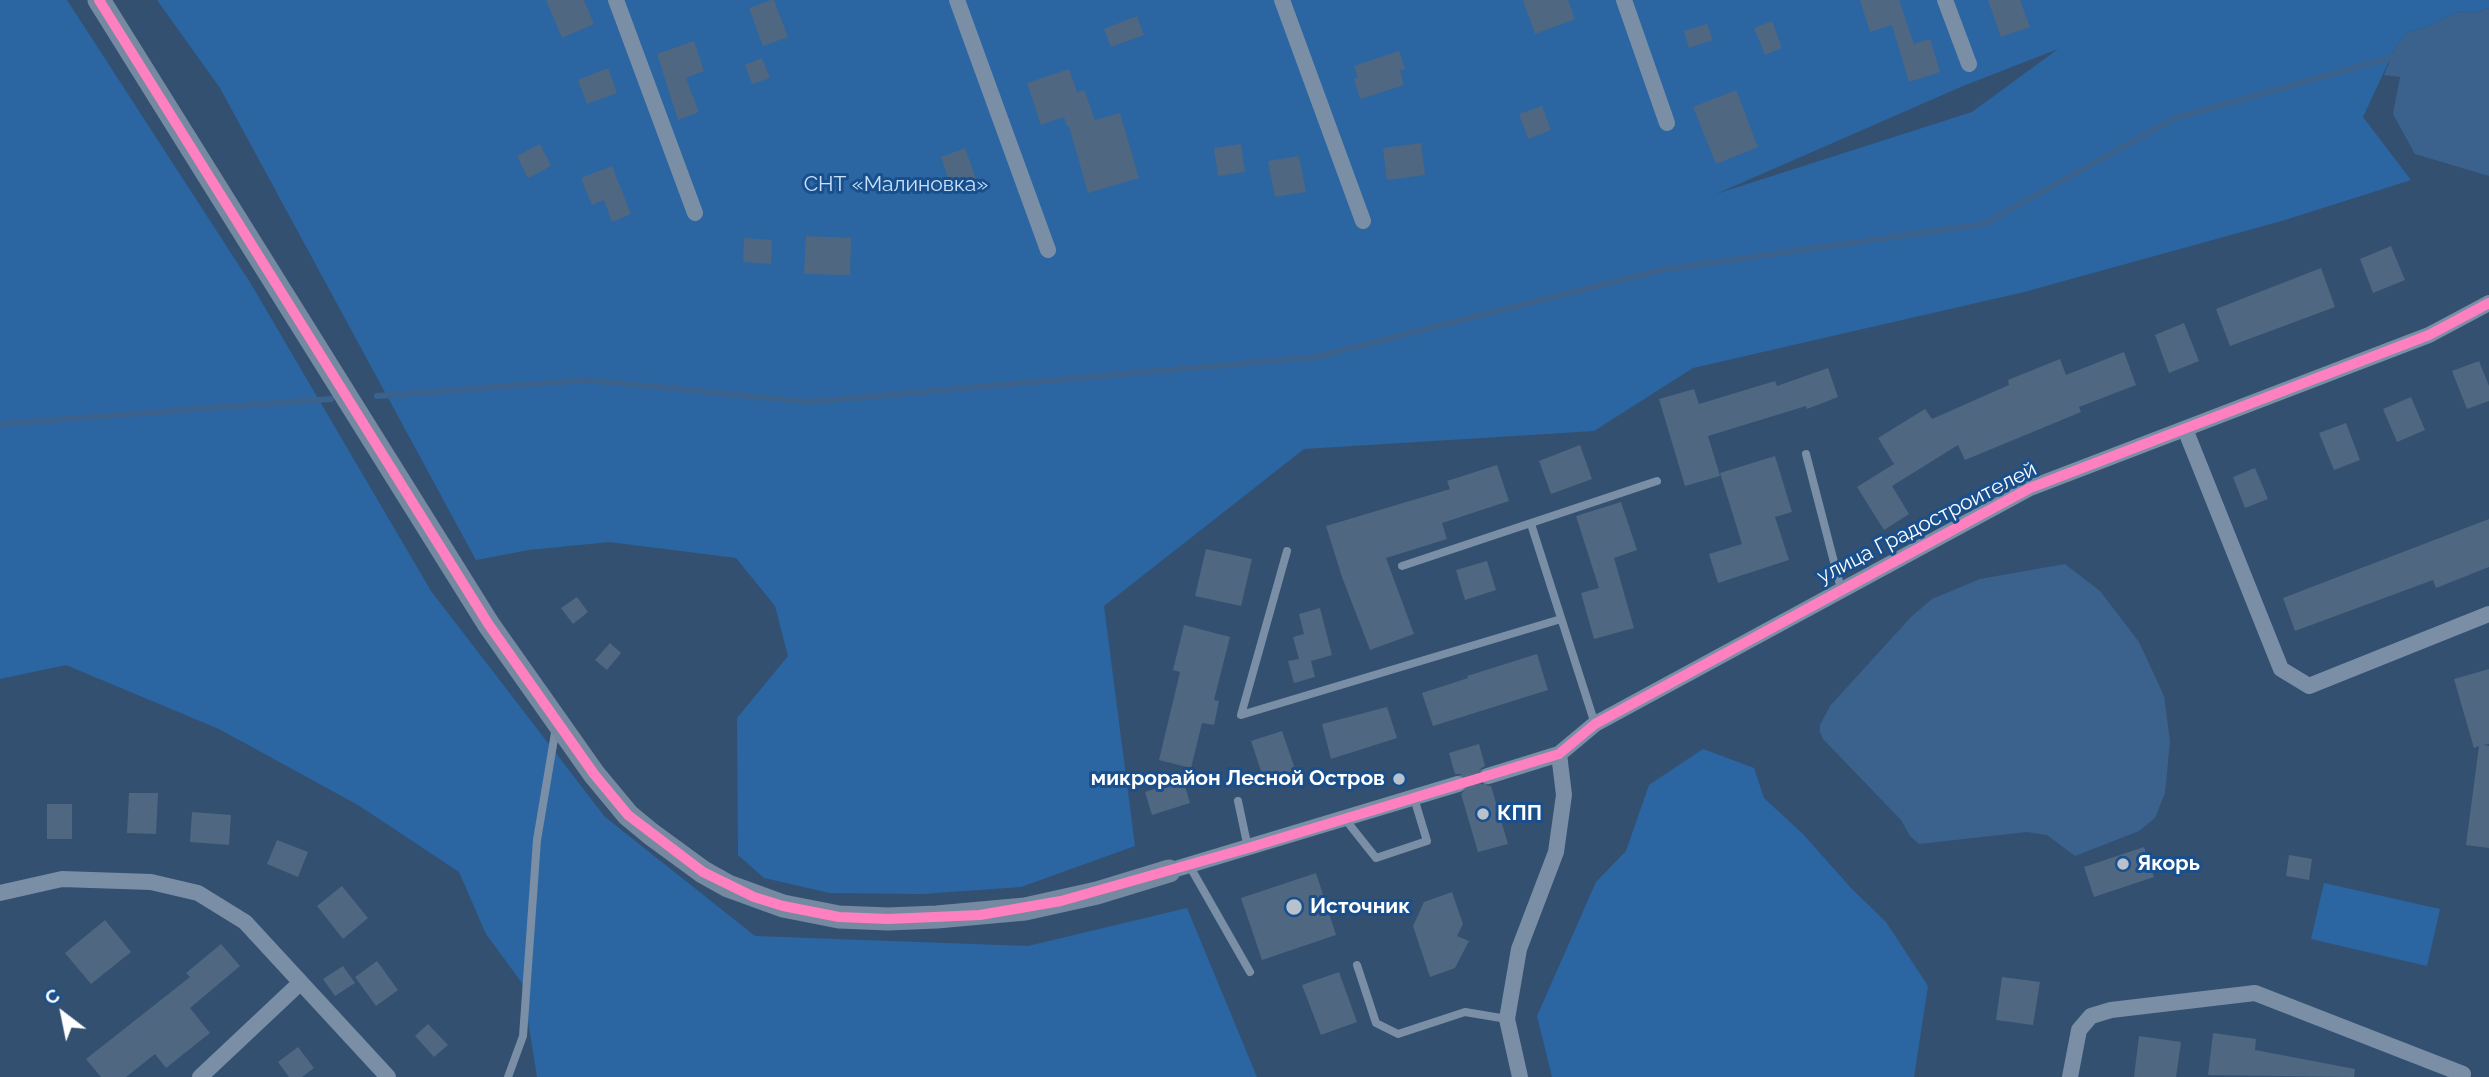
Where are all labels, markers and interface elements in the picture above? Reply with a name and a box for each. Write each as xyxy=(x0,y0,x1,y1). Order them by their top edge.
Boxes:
park label: СНТ «Малиновка» xyxy=(804,172,988,198)
street label: улица Градостроителей xyxy=(1813,457,2041,589)
place label: микрорайон Лесной Остров xyxy=(1091,766,1385,792)
marker: микрорайон Лесной Остров xyxy=(1391,771,1407,787)
place label: КПП xyxy=(1497,801,1542,827)
marker: КПП xyxy=(1475,806,1491,822)
place label: Якорь xyxy=(2137,851,2200,877)
marker: Якорь xyxy=(2115,856,2131,872)
place label: Источник xyxy=(1310,894,1410,920)
marker: Источник xyxy=(1284,897,1304,917)
north arrow xyxy=(28,979,98,1049)
text: С xyxy=(41,983,63,1009)

